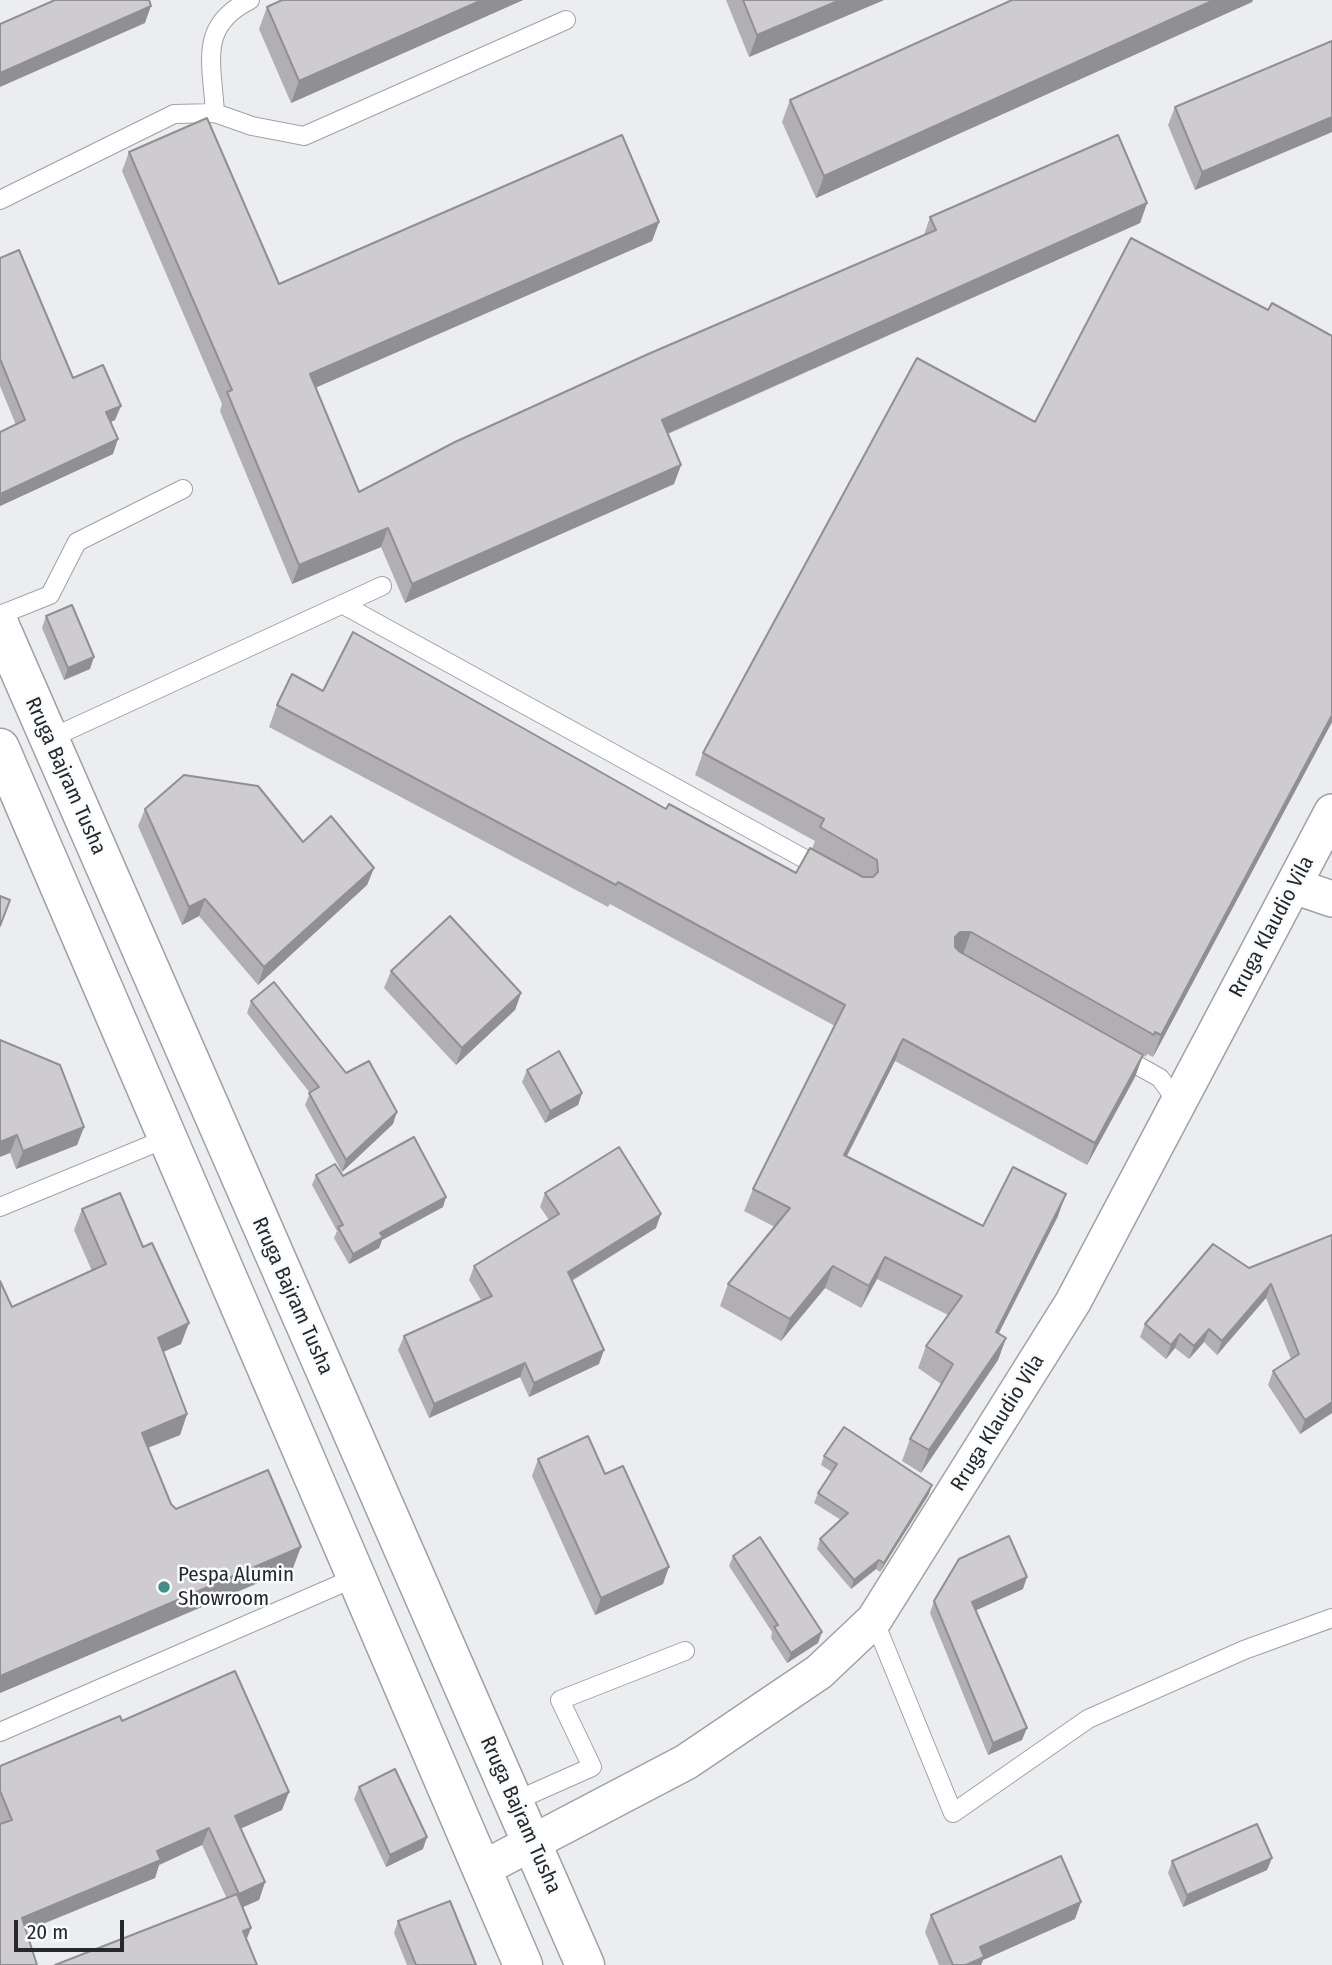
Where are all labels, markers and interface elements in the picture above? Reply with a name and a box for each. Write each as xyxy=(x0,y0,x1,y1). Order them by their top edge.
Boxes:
street label: Rruga Bajram Tusha xyxy=(19,693,111,859)
street label: Rruga Klaudio Vila xyxy=(1224,852,1320,1002)
street label: Rruga Bajram Tusha xyxy=(246,1213,338,1379)
street label: Rruga Klaudio Vila xyxy=(946,1350,1050,1496)
place label: Pespa Alumin Showroom xyxy=(178,1562,294,1612)
marker: Pespa Alumin Showroom xyxy=(156,1579,172,1595)
street label: Rruga Bajram Tusha xyxy=(474,1732,566,1898)
scale bar xyxy=(18,1906,128,1950)
text: 20 m xyxy=(27,1919,68,1945)

